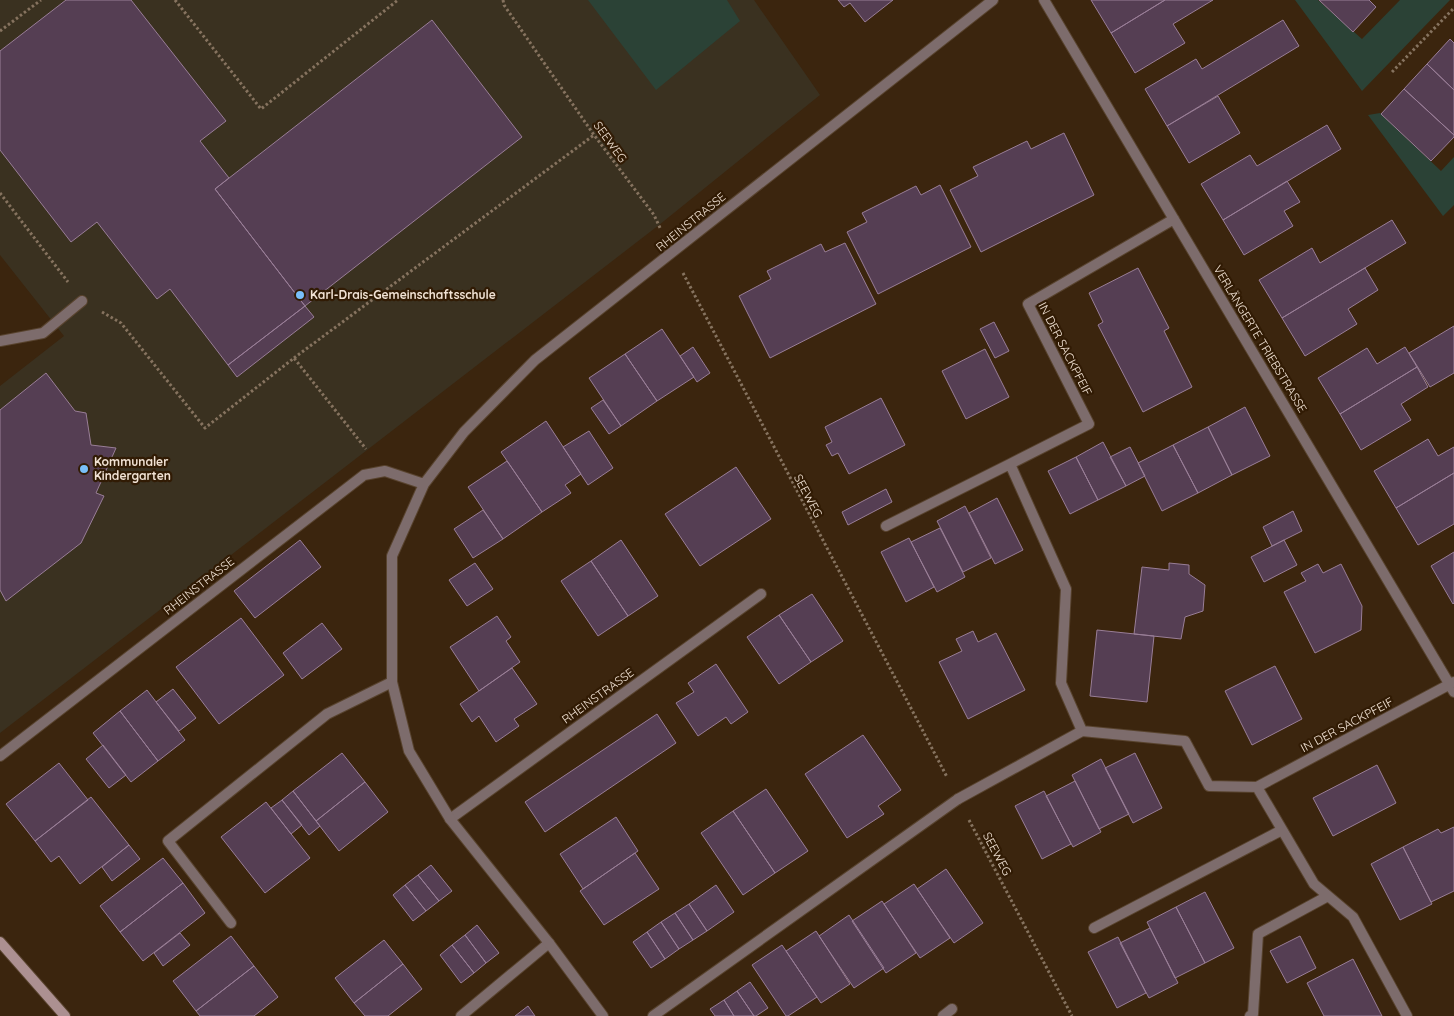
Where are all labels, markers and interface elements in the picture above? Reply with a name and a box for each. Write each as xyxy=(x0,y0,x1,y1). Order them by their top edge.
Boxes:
street label: SEEWEG xyxy=(590,118,630,165)
street label: RHEINSTRASSE xyxy=(653,189,729,254)
street label: VERLÄNGERTE TRIEBSTRASSE xyxy=(1210,262,1310,415)
place label: Karl-Drais-Gemeinschaftsschule xyxy=(310,287,496,302)
marker: Karl-Drais-Gemeinschaftsschule xyxy=(294,289,306,301)
street label: IN DER SACKPFEIF xyxy=(1035,300,1096,398)
place label: Kommunaler Kindergarten xyxy=(94,454,171,483)
marker: Kommunaler Kindergarten xyxy=(78,463,90,475)
street label: SEEWEG xyxy=(791,471,826,520)
street label: RHEINSTRASSE xyxy=(160,553,237,618)
street label: RHEINSTRASSE xyxy=(559,664,637,727)
street label: IN DER SACKPFEIF xyxy=(1298,694,1396,755)
street label: SEEWEG xyxy=(980,829,1015,878)

